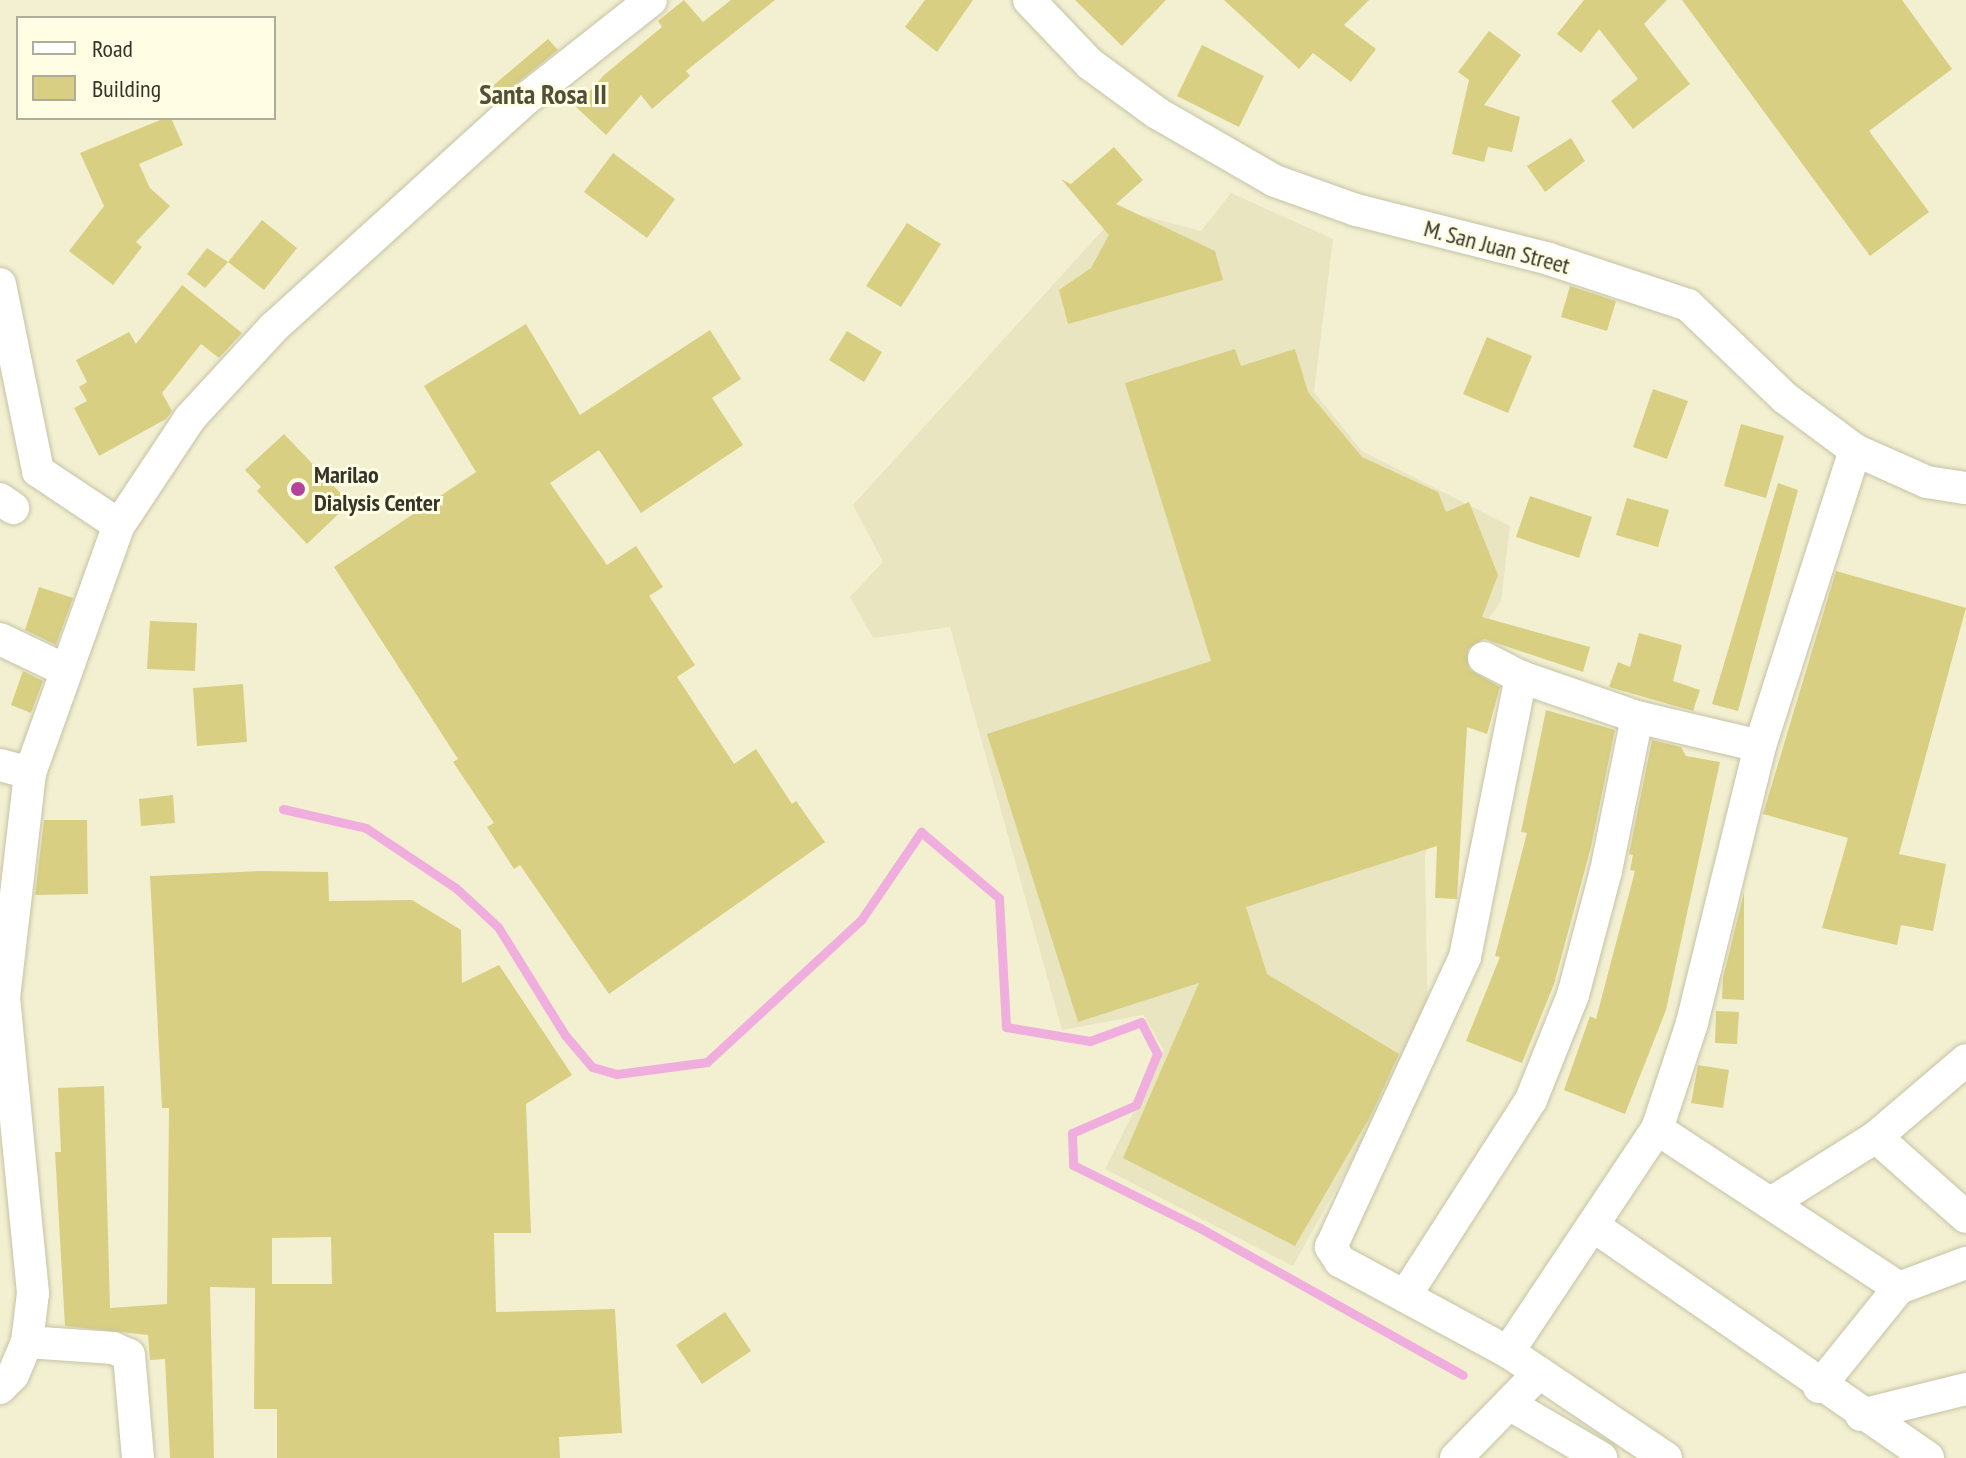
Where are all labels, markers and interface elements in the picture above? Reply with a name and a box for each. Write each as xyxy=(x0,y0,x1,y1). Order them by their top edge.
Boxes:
legend xyxy=(16,16,276,120)
text: Road xyxy=(92,33,133,64)
text: Building xyxy=(92,73,161,104)
district label: Santa Rosa II xyxy=(479,77,607,111)
street label: M. San Juan Street xyxy=(1420,214,1574,280)
place label: Marilao Dialysis Center xyxy=(314,461,440,517)
marker: Marilao Dialysis Center xyxy=(289,480,307,498)

